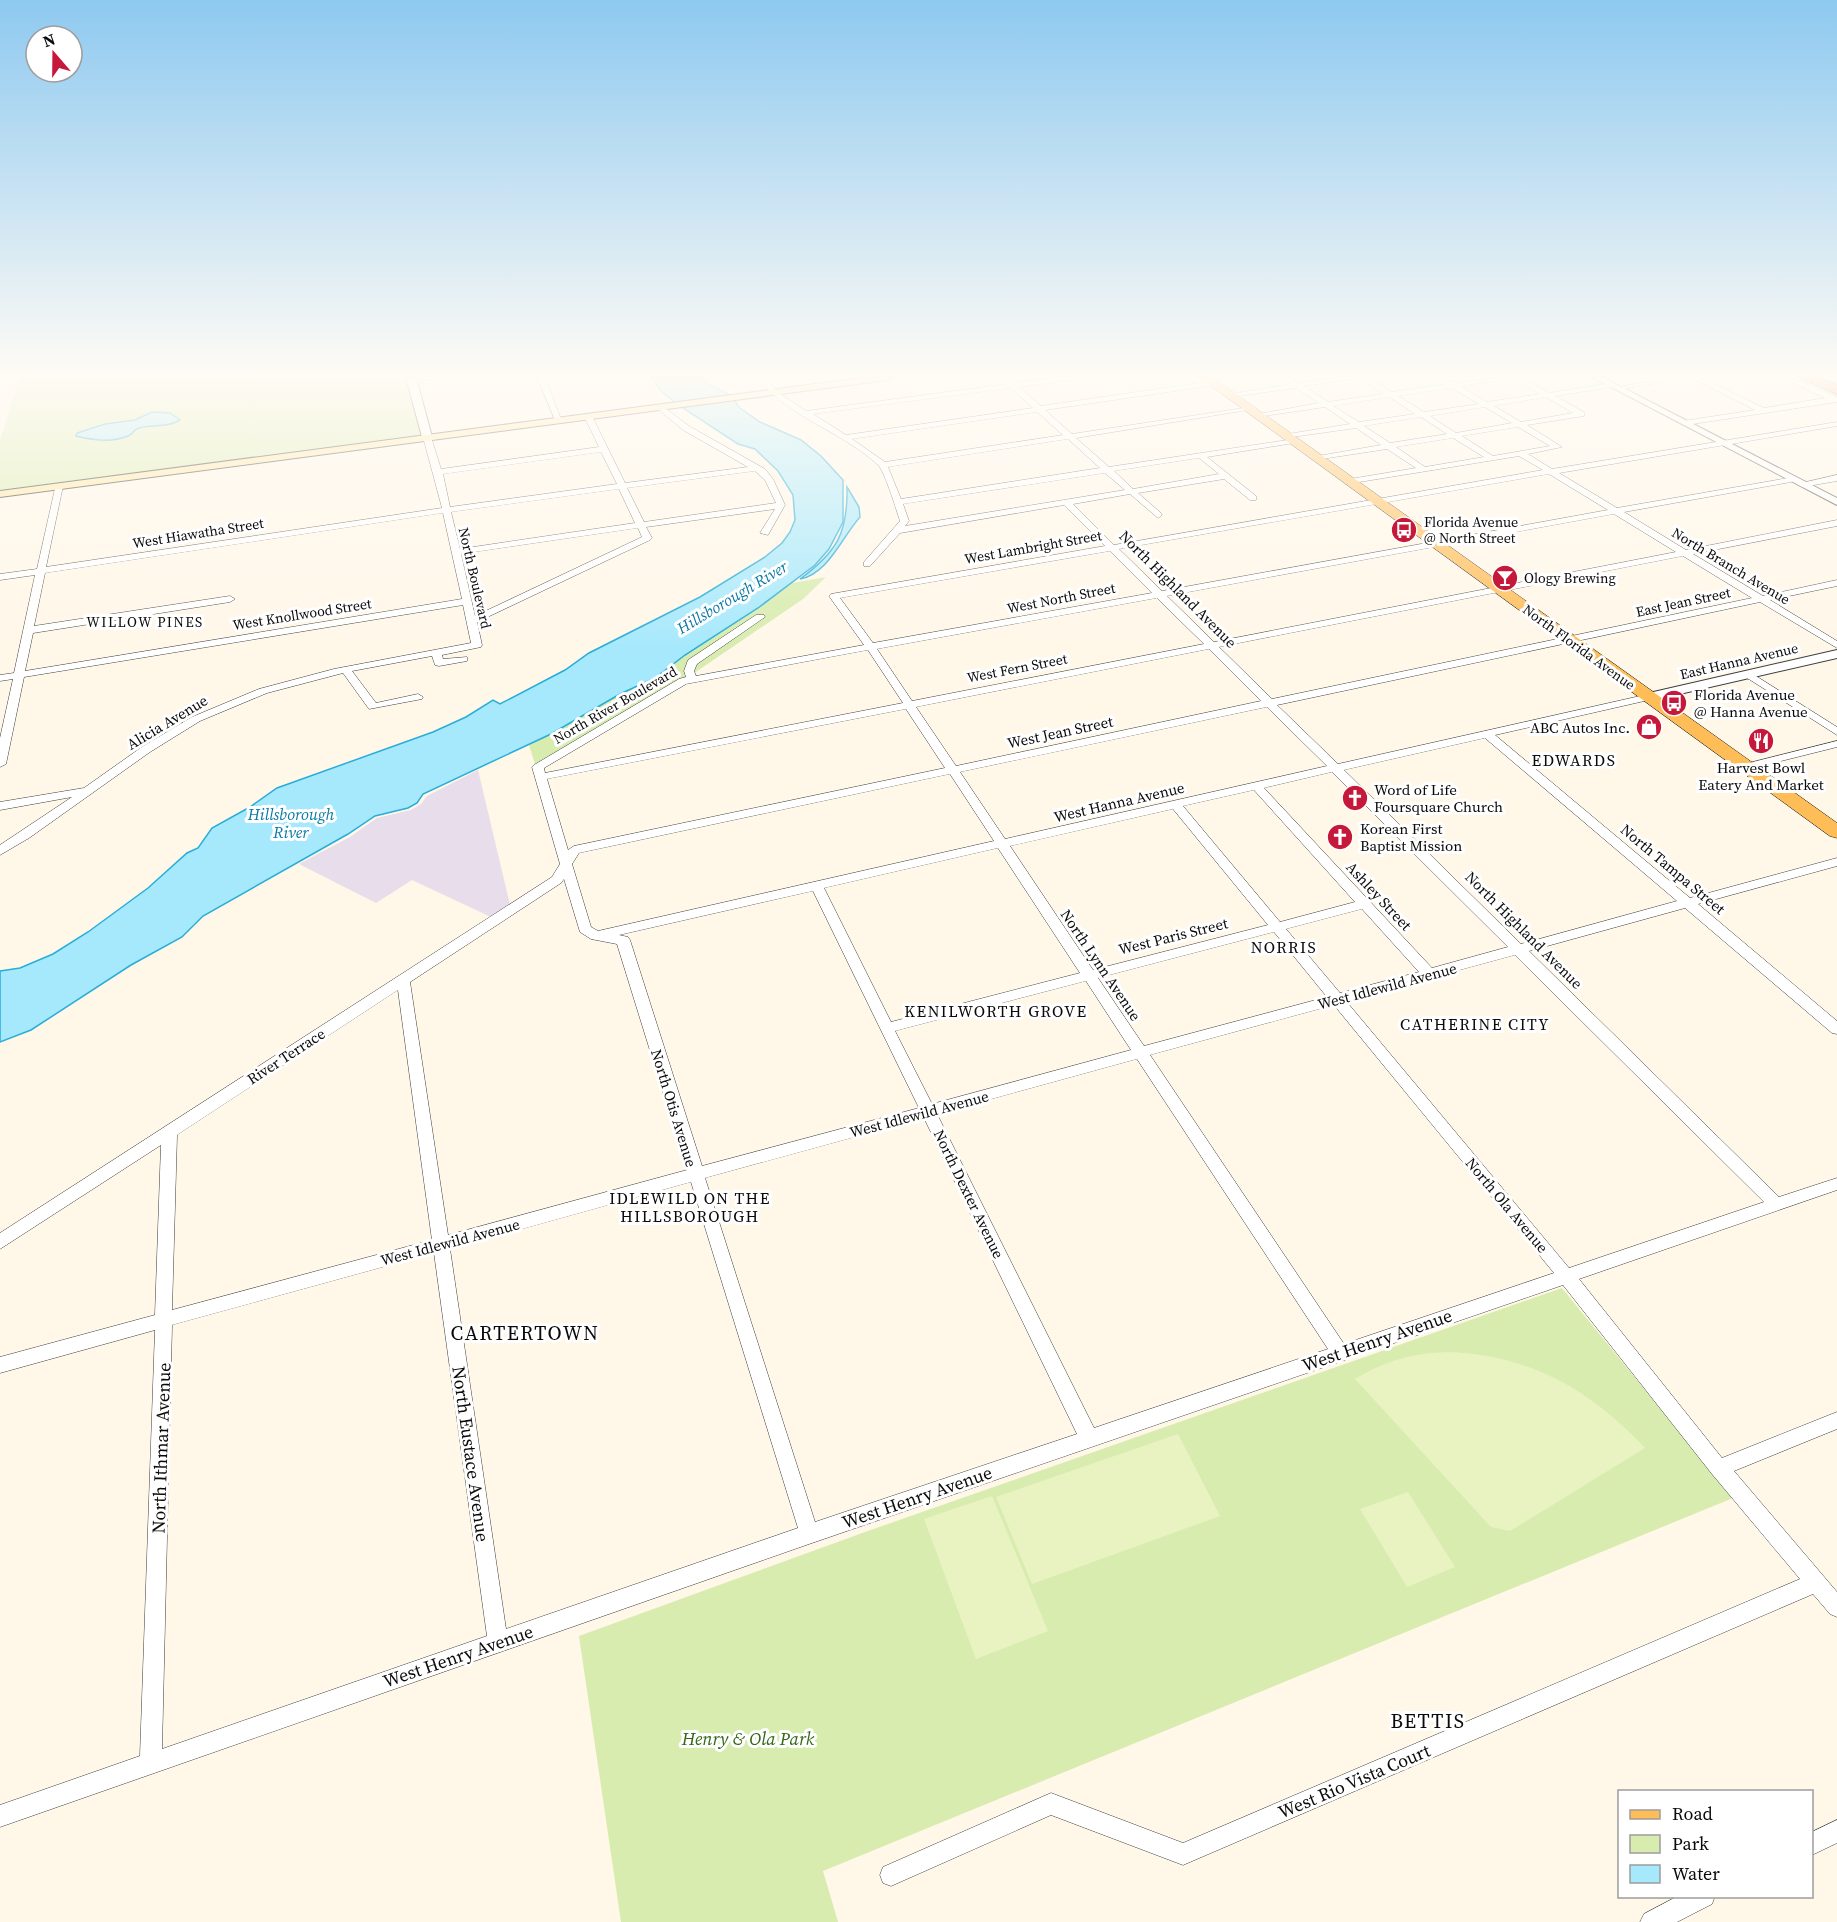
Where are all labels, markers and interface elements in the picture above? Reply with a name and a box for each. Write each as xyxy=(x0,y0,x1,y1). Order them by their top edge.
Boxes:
north arrow xyxy=(24,24,84,84)
text: N xyxy=(40,27,58,52)
place label: Florida Avenue @ North Street xyxy=(1424,512,1518,548)
street label: West Hiawatha Street xyxy=(131,513,266,553)
bus stop icon: Florida Avenue @ North Street xyxy=(1389,515,1419,545)
street label: North Branch Avenue xyxy=(1668,523,1794,609)
street label: North Boulevard xyxy=(454,525,496,631)
street label: West Lambright Street xyxy=(963,525,1104,569)
street label: North Highland Avenue xyxy=(1115,526,1242,653)
water label: Hillsborough River xyxy=(672,555,792,639)
bar icon: Ology Brewing xyxy=(1490,563,1520,593)
place label: Ology Brewing xyxy=(1524,568,1616,588)
street label: West North Street xyxy=(1005,578,1117,618)
street label: East Jean Street xyxy=(1634,582,1733,622)
street label: West Knollwood Street xyxy=(231,593,373,635)
street label: North Florida Avenue xyxy=(1519,599,1639,695)
district label: WILLOW PINES xyxy=(86,612,204,632)
street label: East Hanna Avenue xyxy=(1678,638,1800,684)
street label: West Fern Street xyxy=(965,648,1069,688)
street label: North River Boulevard xyxy=(549,661,681,749)
place label: Florida Avenue @ Hanna Avenue xyxy=(1694,684,1808,722)
bus stop icon: Florida Avenue @ Hanna Avenue xyxy=(1659,688,1689,718)
street label: Alicia Avenue xyxy=(123,689,212,754)
street label: West Jean Street xyxy=(1005,711,1115,753)
shop icon: ABC Autos Inc. xyxy=(1634,712,1664,742)
place label: ABC Autos Inc. xyxy=(1530,717,1630,738)
restaurant icon: Harvest Bowl Eatery And Market xyxy=(1746,726,1776,756)
district label: EDWARDS xyxy=(1532,749,1616,771)
place label: Harvest Bowl Eatery And Market xyxy=(1698,757,1824,795)
street label: West Hanna Avenue xyxy=(1052,777,1187,827)
place label: Word of Life Foursquare Church xyxy=(1374,779,1503,817)
church icon: Word of Life Foursquare Church xyxy=(1340,783,1370,813)
water label: Hillsborough River xyxy=(247,803,335,843)
place label: Korean First Baptist Mission xyxy=(1360,818,1462,856)
street label: North Tampa Street xyxy=(1616,819,1730,919)
church icon: Korean First Baptist Mission xyxy=(1325,822,1355,852)
street label: Ashley Street xyxy=(1342,857,1417,935)
street label: North Highland Avenue xyxy=(1461,867,1588,994)
street label: North Lynn Avenue xyxy=(1056,905,1146,1025)
street label: West Paris Street xyxy=(1116,912,1230,960)
district label: NORRIS xyxy=(1251,936,1317,958)
street label: West Idlewild Avenue xyxy=(1315,957,1459,1015)
district label: KENILWORTH GROVE xyxy=(904,1000,1088,1022)
district label: CATHERINE CITY xyxy=(1400,1013,1550,1035)
street label: River Terrace xyxy=(243,1023,329,1089)
street label: North Otis Avenue xyxy=(646,1046,702,1170)
street label: West Idlewild Avenue xyxy=(847,1085,991,1143)
street label: North Dexter Avenue xyxy=(929,1126,1009,1262)
street label: North Ola Avenue xyxy=(1461,1153,1553,1257)
district label: IDLEWILD ON THE HILLSBOROUGH xyxy=(609,1187,771,1227)
street label: West Idlewild Avenue xyxy=(378,1213,522,1271)
street label: West Henry Avenue xyxy=(1299,1303,1455,1377)
district label: CARTERTOWN xyxy=(451,1319,599,1347)
street label: North Ithmar Avenue xyxy=(146,1362,176,1534)
street label: North Eustace Avenue xyxy=(446,1365,496,1543)
street label: West Henry Avenue xyxy=(839,1460,995,1534)
street label: West Henry Avenue xyxy=(380,1619,536,1693)
district label: BETTIS xyxy=(1390,1707,1466,1735)
park label: Henry & Ola Park xyxy=(681,1726,815,1751)
street label: West Rio Vista Court xyxy=(1274,1738,1434,1824)
legend xyxy=(1618,1790,1813,1898)
text: Road xyxy=(1672,1801,1713,1826)
text: Park xyxy=(1672,1831,1709,1856)
text: Water xyxy=(1672,1861,1720,1886)

